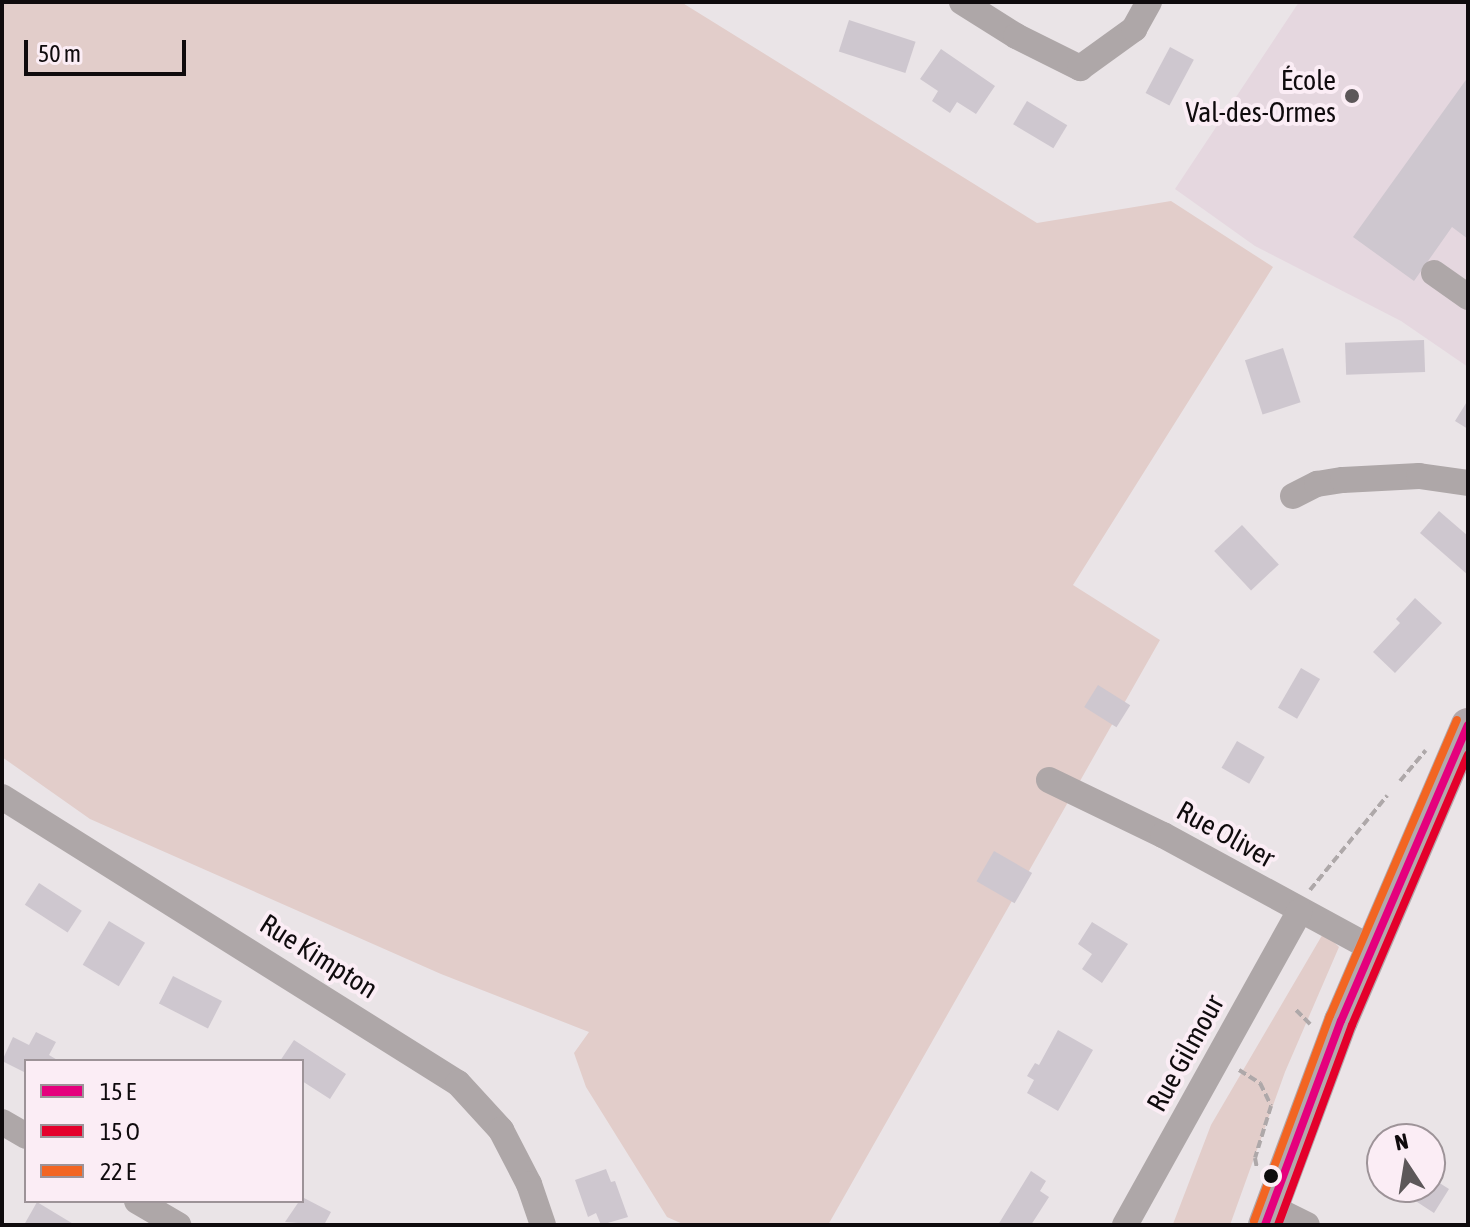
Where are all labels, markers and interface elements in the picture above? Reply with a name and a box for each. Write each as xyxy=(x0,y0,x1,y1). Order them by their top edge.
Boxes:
scale bar xyxy=(28,24,190,74)
text: 50 m xyxy=(38,40,81,67)
place label: École Val-des-Ormes xyxy=(1185,63,1336,129)
marker: École Val-des-Ormes xyxy=(1343,87,1361,105)
street label: Rue Oliver xyxy=(1171,793,1281,875)
street label: Rue Kimpton xyxy=(254,907,384,1005)
street label: Rue Gilmour xyxy=(1139,989,1231,1117)
legend xyxy=(24,1059,304,1203)
text: 15 E xyxy=(100,1078,136,1105)
text: 15 O xyxy=(100,1118,140,1145)
north arrow xyxy=(1366,1123,1446,1203)
text: N xyxy=(1392,1127,1410,1156)
text: 22 E xyxy=(100,1158,136,1185)
unlabelled marker xyxy=(1263,1168,1279,1184)

